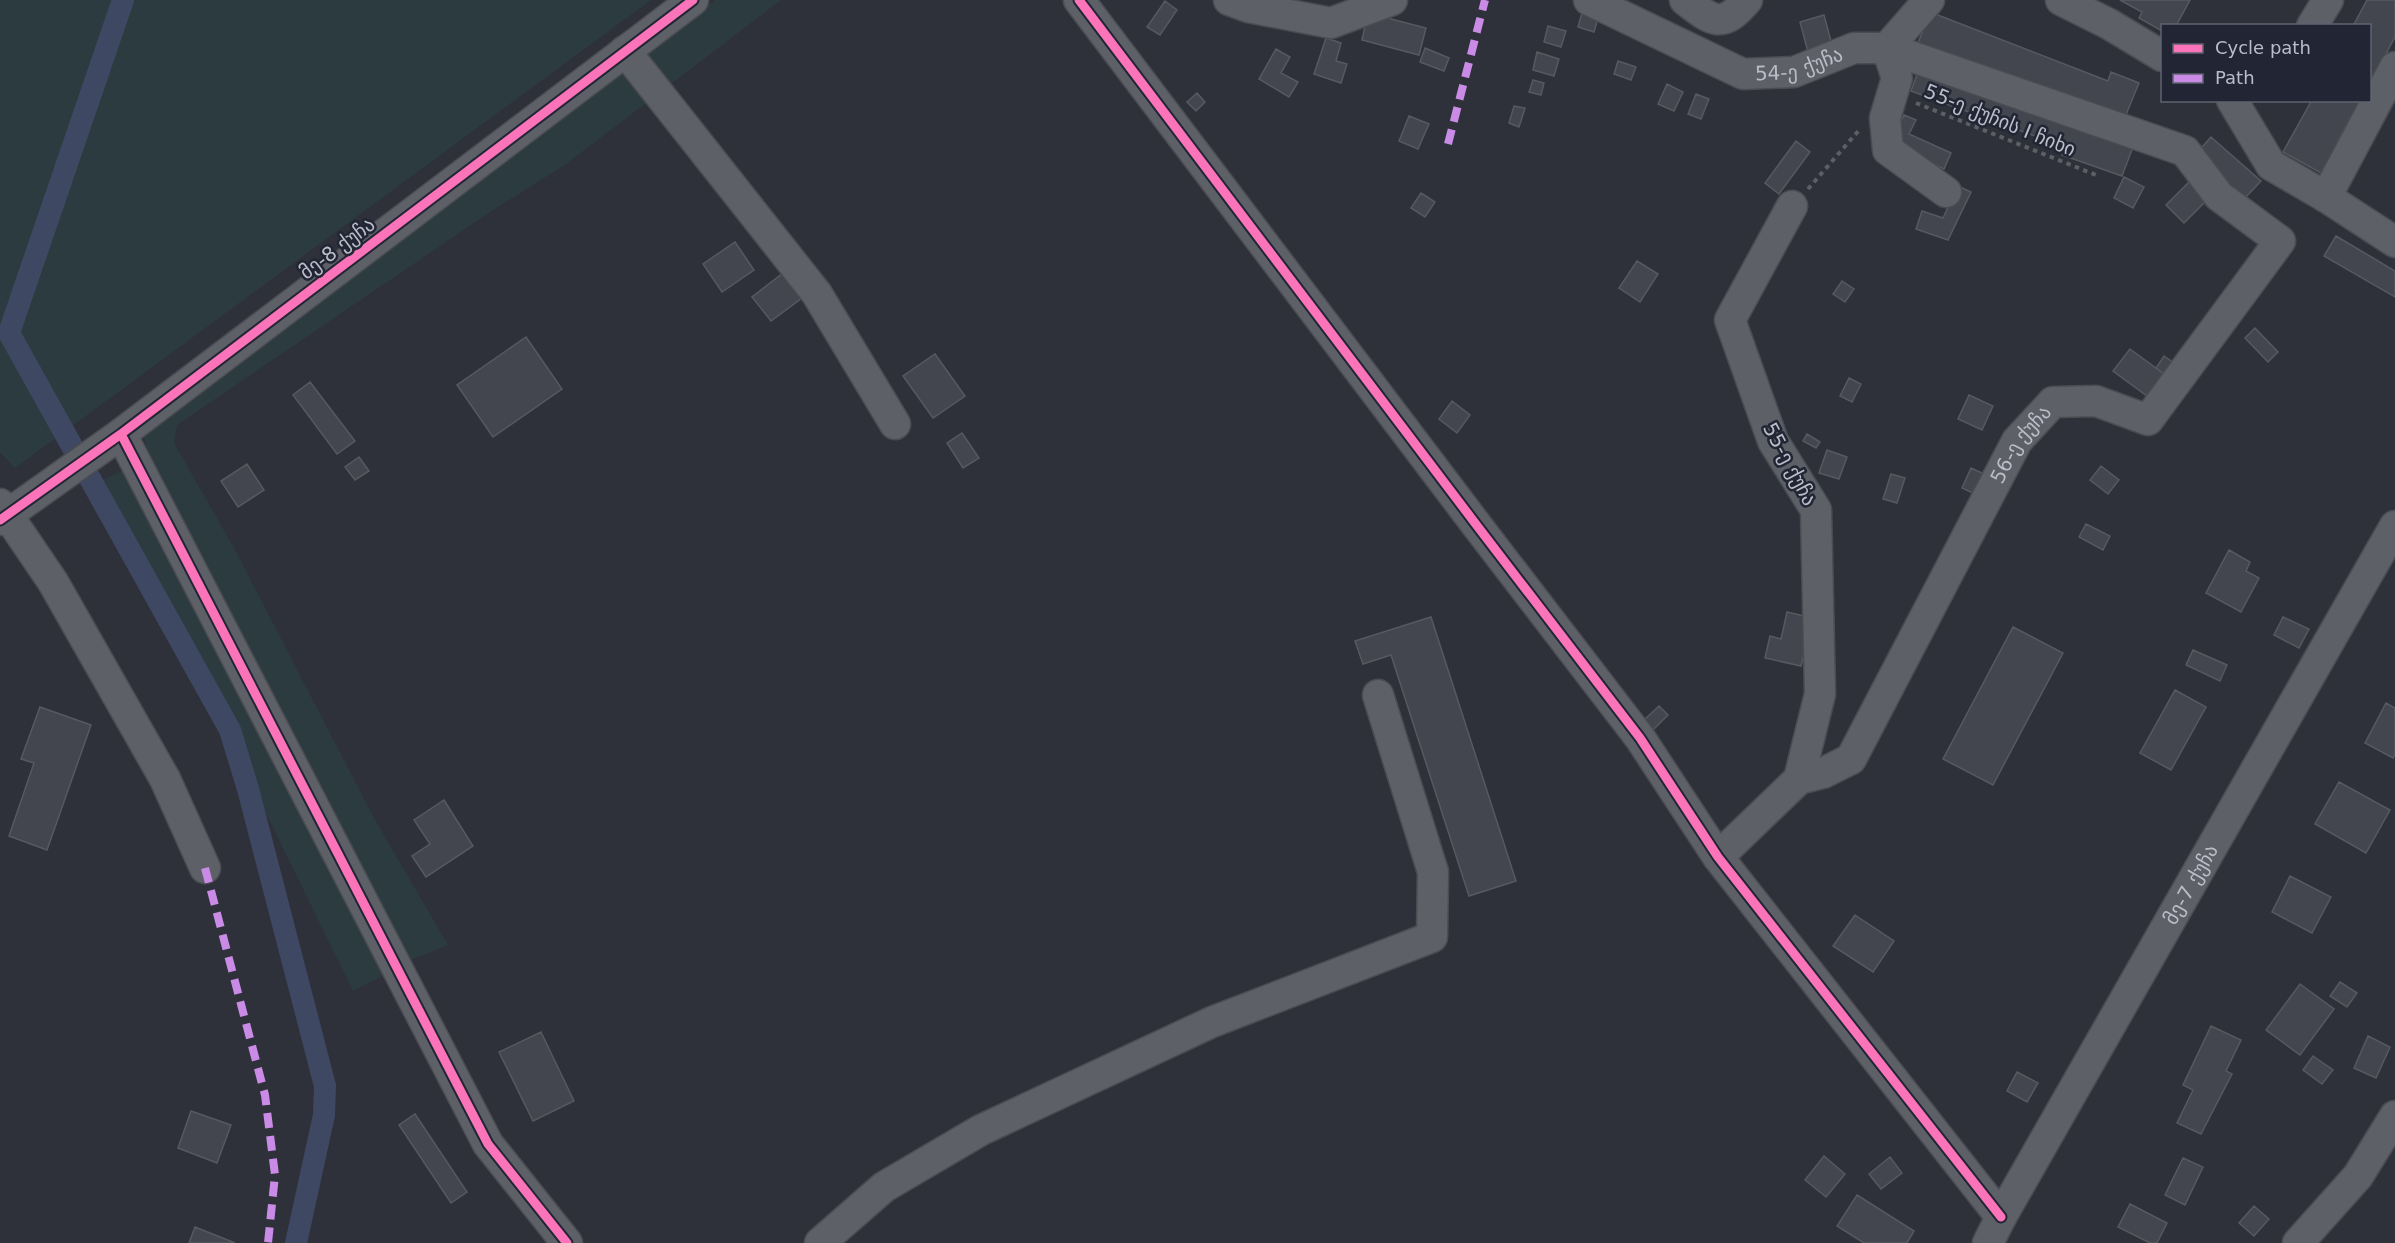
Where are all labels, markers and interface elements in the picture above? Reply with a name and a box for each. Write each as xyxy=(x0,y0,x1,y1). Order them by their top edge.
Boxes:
legend xyxy=(2161,24,2371,102)
text: Cycle path xyxy=(2215,37,2311,58)
street label: 54-ე ქუჩა xyxy=(1754,42,1846,86)
text: Path xyxy=(2215,67,2255,88)
street label: 55-ე ქუჩის I ჩიხი xyxy=(1921,79,2079,161)
street label: მე-8 ქუჩა xyxy=(295,212,379,284)
street label: 56-ე ქუჩა xyxy=(1985,400,2056,487)
street label: 55-ე ქუჩა xyxy=(1758,418,1822,510)
street label: მე-7 ქუჩა xyxy=(2158,840,2223,929)

